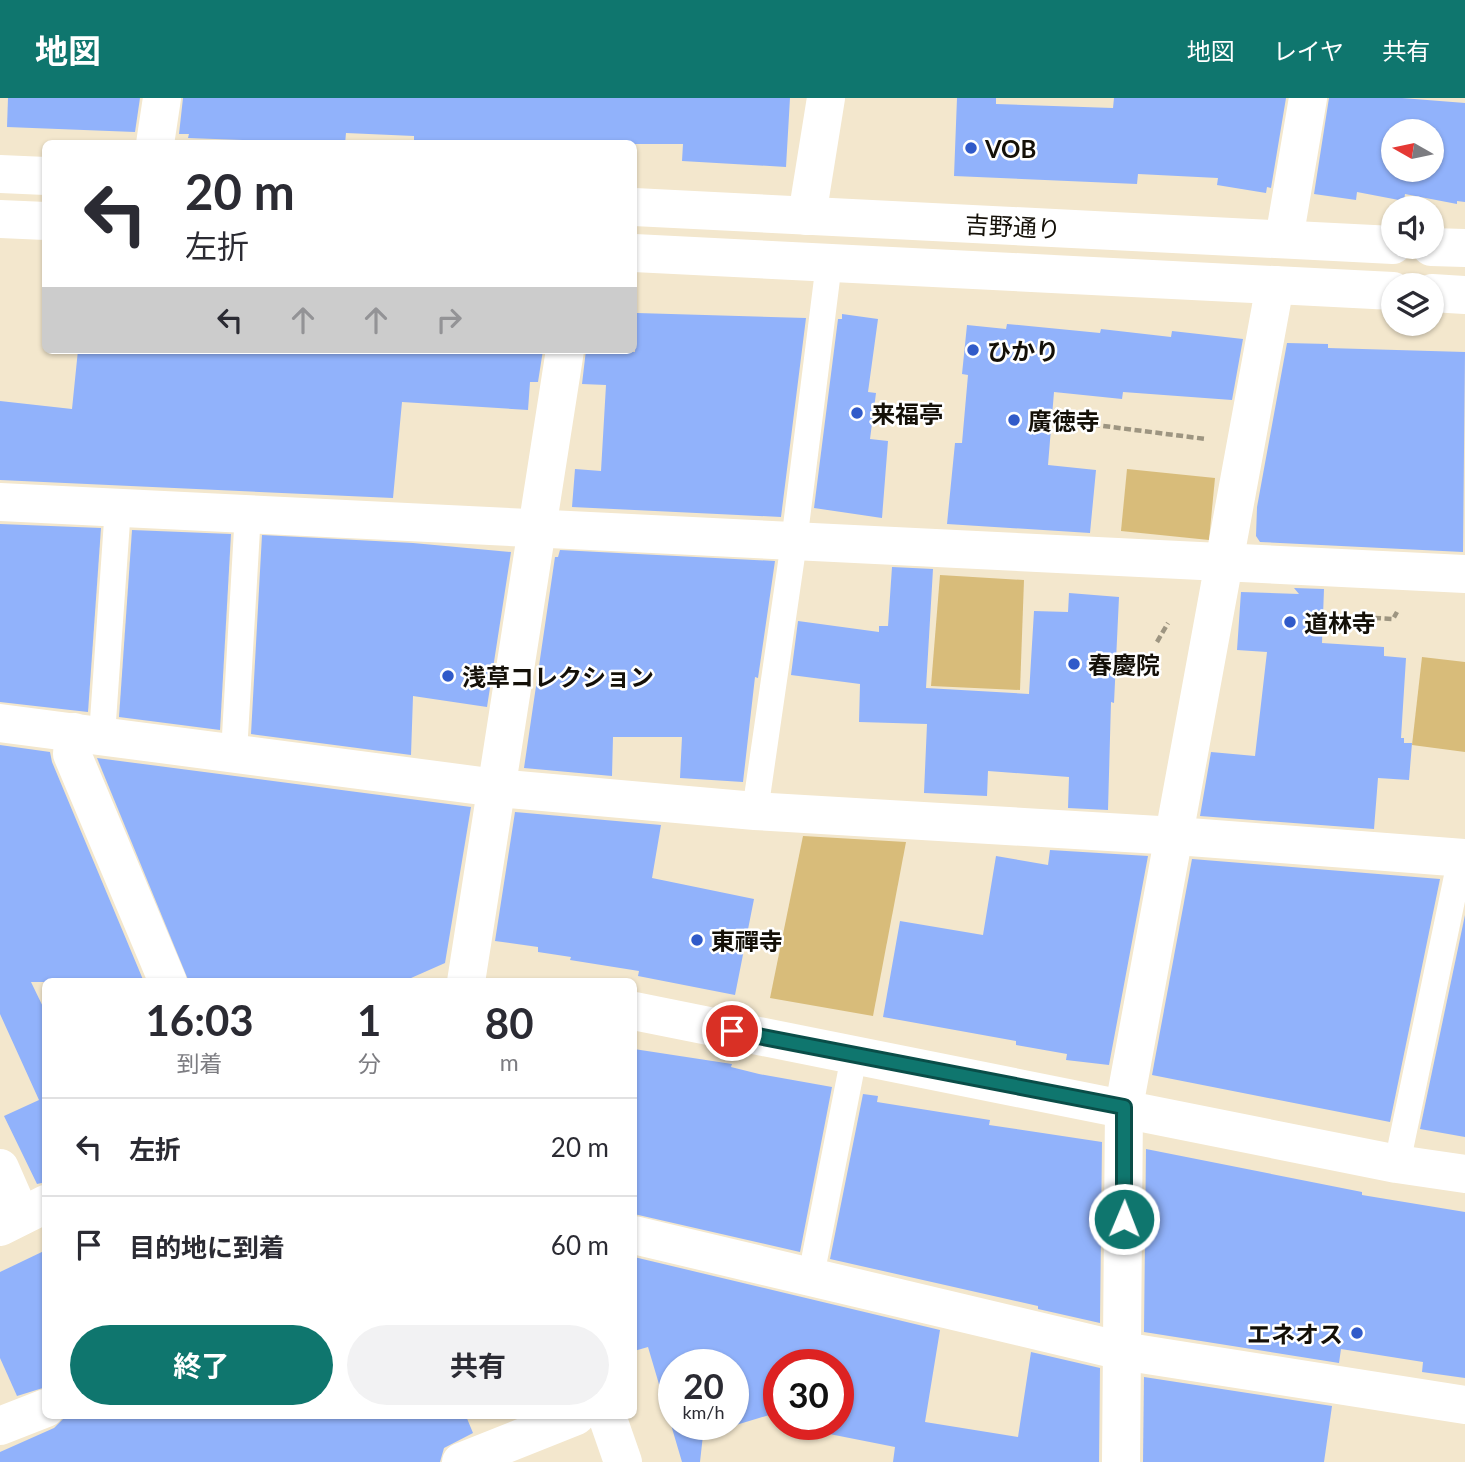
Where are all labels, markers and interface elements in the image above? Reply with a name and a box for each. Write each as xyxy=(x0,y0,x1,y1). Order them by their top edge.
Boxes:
text: 地図 xyxy=(35,30,101,70)
text: 地図 xyxy=(1187,36,1235,65)
text: レイヤ xyxy=(1273,36,1344,65)
text: 共有 xyxy=(1382,36,1430,65)
north arrow xyxy=(1381,119,1444,182)
map controls xyxy=(1381,119,1444,336)
place label: VOB xyxy=(984,134,1036,163)
marker: VOB xyxy=(963,140,979,156)
text: 20 m xyxy=(185,162,295,220)
icon: left xyxy=(70,168,161,259)
button: sound xyxy=(1381,196,1444,259)
street label: 吉野通り xyxy=(964,209,1062,243)
text: 左折 xyxy=(185,226,249,265)
button: layers xyxy=(1381,273,1444,336)
icon: left xyxy=(211,301,249,339)
icon: ahead xyxy=(284,301,322,339)
icon: ahead xyxy=(357,301,395,339)
icon: right xyxy=(430,301,468,339)
place label: ひかり xyxy=(987,336,1059,365)
marker: ひかり xyxy=(965,342,981,358)
place label: 来福亭 xyxy=(871,399,943,428)
marker: 来福亭 xyxy=(849,405,865,421)
place label: 廣徳寺 xyxy=(1028,406,1100,435)
marker: 廣徳寺 xyxy=(1006,412,1022,428)
place label: 道林寺 xyxy=(1304,608,1376,637)
marker: 道林寺 xyxy=(1282,614,1298,630)
place label: 春慶院 xyxy=(1088,650,1160,679)
marker: 春慶院 xyxy=(1066,656,1082,672)
place label: 浅草コレクション xyxy=(462,662,654,691)
marker: 浅草コレクション xyxy=(440,668,456,684)
place label: 東禪寺 xyxy=(711,926,783,955)
marker: 東禪寺 xyxy=(689,932,705,948)
text: 16:03 xyxy=(145,995,254,1045)
text: 1 xyxy=(357,995,381,1045)
text: 80 xyxy=(485,998,534,1048)
pin xyxy=(702,1001,762,1061)
icon: arrive xyxy=(713,1012,751,1050)
text: m xyxy=(500,1048,519,1076)
text: 到着 xyxy=(177,1049,223,1077)
text: 分 xyxy=(358,1049,381,1077)
icon: left xyxy=(70,1128,108,1166)
text: 20 m xyxy=(551,1131,609,1163)
text: 左折 xyxy=(129,1133,181,1165)
position arrow xyxy=(1087,1182,1161,1256)
icon: arrive xyxy=(70,1226,108,1264)
text: 60 m xyxy=(551,1229,609,1261)
text: 目的地に到着 xyxy=(129,1231,285,1263)
place label: エネオス xyxy=(1247,1319,1343,1348)
button: 終了 xyxy=(70,1325,333,1405)
button: 共有 xyxy=(347,1325,609,1405)
marker: エネオス xyxy=(1349,1325,1365,1341)
speed limit sign: 30 xyxy=(763,1349,854,1440)
text: 20 xyxy=(683,1364,724,1406)
text: km/h xyxy=(682,1401,725,1423)

